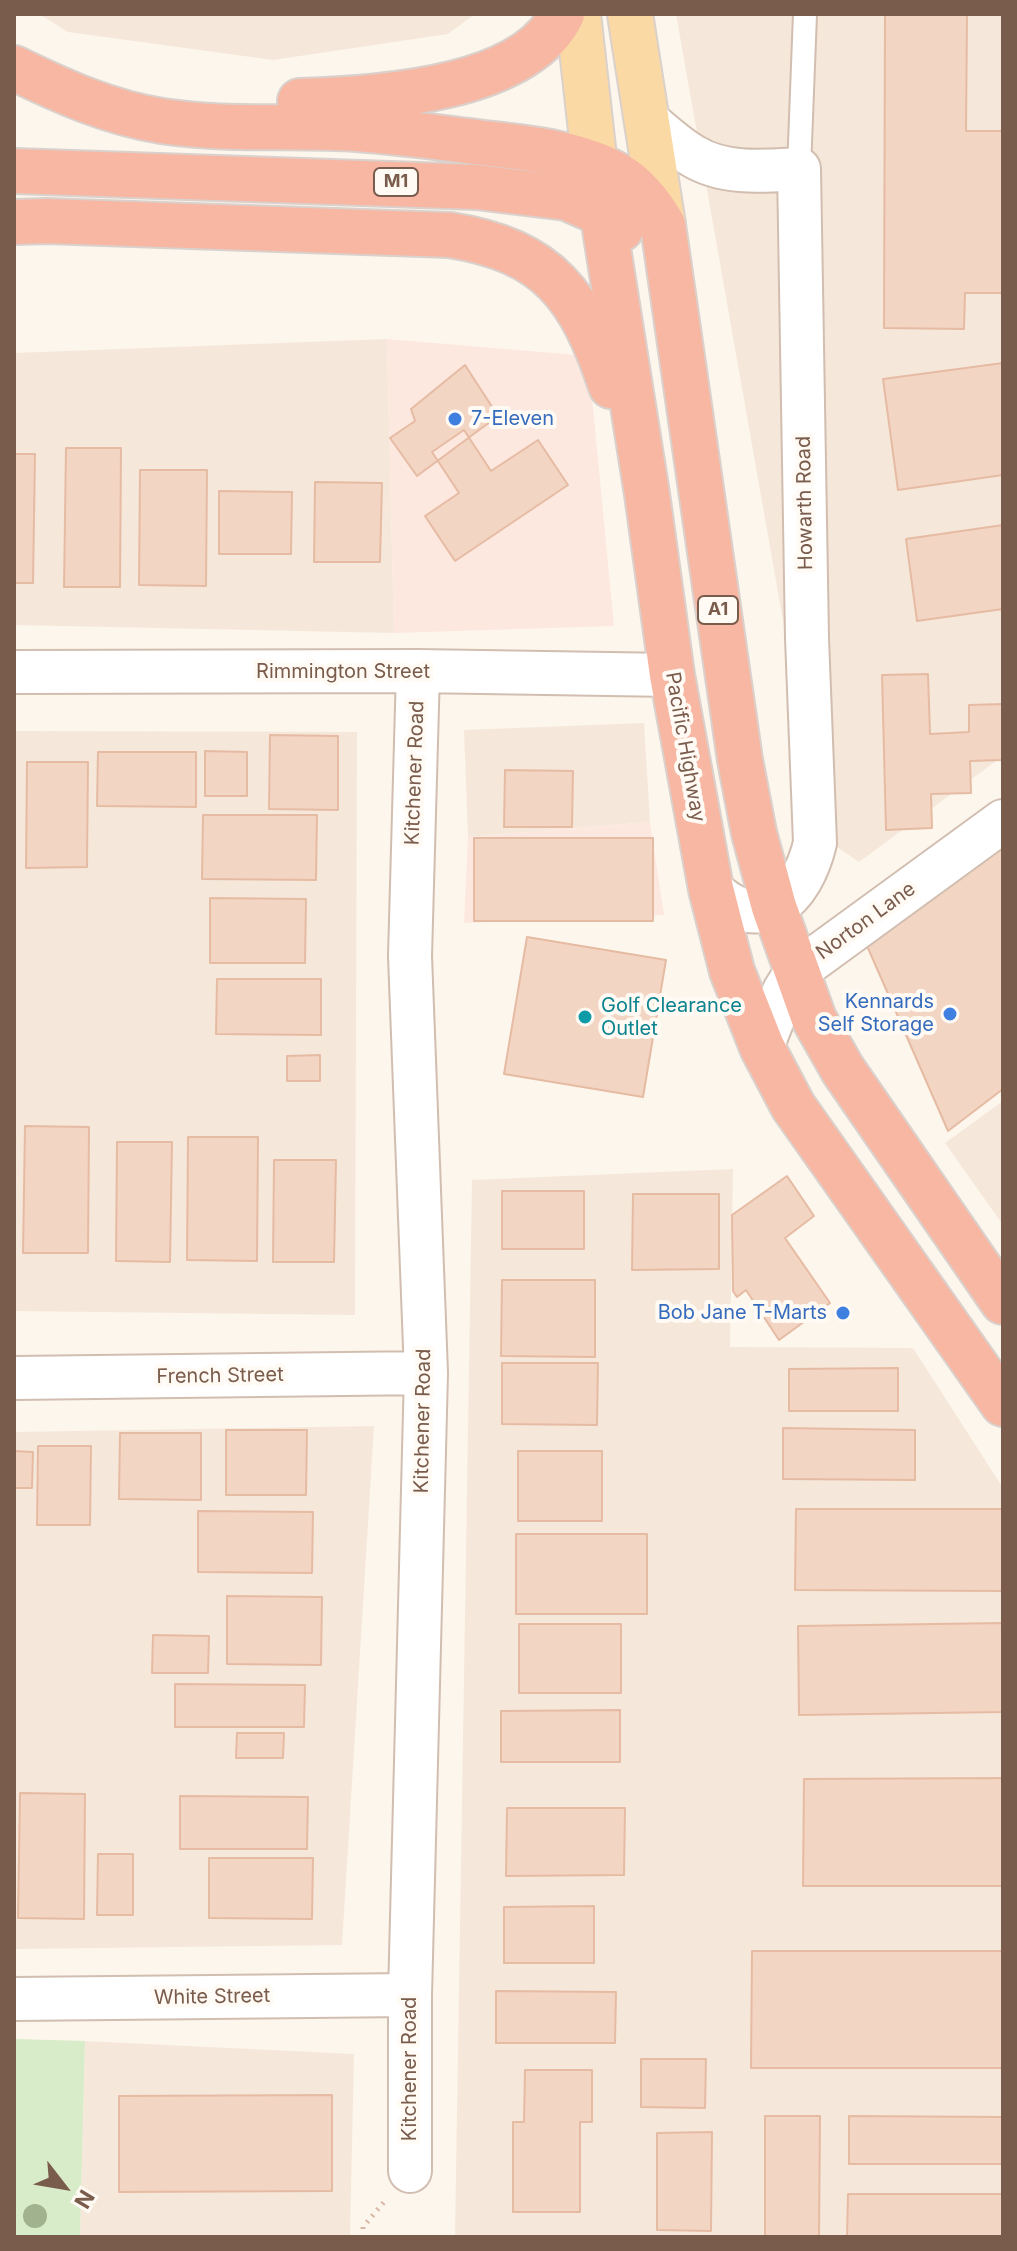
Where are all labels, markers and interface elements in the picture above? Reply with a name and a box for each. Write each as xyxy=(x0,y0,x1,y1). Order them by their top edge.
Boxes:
road number: M1 xyxy=(374,168,418,196)
place label: 7-Eleven xyxy=(471,407,554,431)
marker: 7-Eleven xyxy=(446,410,464,428)
street label: Howarth Road xyxy=(792,436,818,570)
road number: A1 xyxy=(698,596,738,624)
street label: Rimmington Street xyxy=(256,660,430,684)
street label: Pacific Highway xyxy=(660,670,710,824)
street label: Kitchener Road xyxy=(400,700,430,846)
street label: Norton Lane xyxy=(812,877,920,965)
place label: Kennards Self Storage xyxy=(818,990,934,1037)
place label: Golf Clearance Outlet xyxy=(601,994,742,1041)
marker: Kennards Self Storage xyxy=(941,1005,959,1023)
marker: Golf Clearance Outlet xyxy=(576,1008,594,1026)
place label: Bob Jane T-Marts xyxy=(658,1301,827,1325)
marker: Bob Jane T-Marts xyxy=(834,1304,852,1322)
street label: Kitchener Road xyxy=(410,1348,436,1494)
street label: French Street xyxy=(156,1363,284,1389)
street label: White Street xyxy=(154,1984,270,2010)
street label: Kitchener Road xyxy=(398,1997,422,2141)
north arrow xyxy=(24,2147,104,2227)
text: N xyxy=(69,2185,100,2213)

